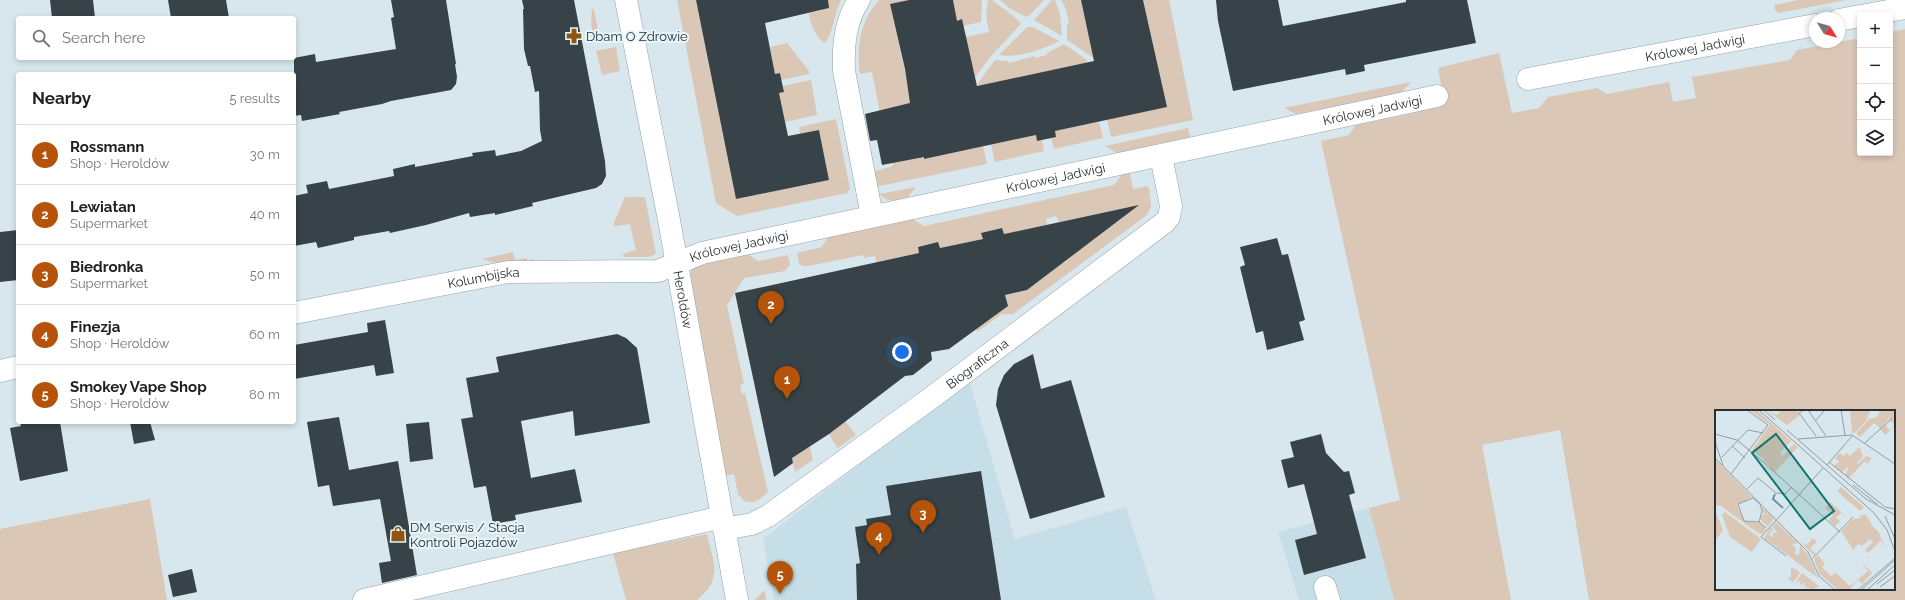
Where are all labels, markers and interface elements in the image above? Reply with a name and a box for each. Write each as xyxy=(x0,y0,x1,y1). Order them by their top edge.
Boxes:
north arrow xyxy=(1809,12,1845,48)
map controls xyxy=(1857,12,1893,156)
button: + xyxy=(1857,12,1893,48)
search box xyxy=(16,16,296,60)
icon: search xyxy=(30,27,52,49)
pharmacy icon: Dbam O Zdrowie xyxy=(565,27,583,45)
text: Search here xyxy=(62,29,145,47)
place label: Dbam O Zdrowie xyxy=(586,29,688,44)
street label: Królowej Jadwigi xyxy=(1644,31,1746,64)
button: − xyxy=(1857,48,1893,84)
button: locate xyxy=(1857,84,1893,120)
text: Nearby xyxy=(32,88,91,108)
text: 5 results xyxy=(229,91,280,106)
street label: Królowej Jadwigi xyxy=(1321,92,1423,128)
button: layers xyxy=(1857,120,1893,156)
text: Rossmann xyxy=(70,138,144,156)
text: 1 xyxy=(42,147,48,162)
text: 30 m xyxy=(250,147,280,162)
text: Shop · Heroldów xyxy=(70,156,169,171)
street label: Królowej Jadwigi xyxy=(1005,160,1107,195)
text: Lewiatan xyxy=(70,198,136,216)
text: 2 xyxy=(41,207,49,222)
text: 40 m xyxy=(250,207,280,222)
text: Supermarket xyxy=(70,216,148,231)
street label: Królowej Jadwigi xyxy=(687,227,790,265)
text: Biedronka xyxy=(70,258,143,276)
street label: Kolumbijska xyxy=(446,264,520,291)
text: 3 xyxy=(41,267,49,282)
text: 50 m xyxy=(250,267,280,282)
street label: Heroldów xyxy=(671,269,696,330)
text: Supermarket xyxy=(70,276,148,291)
pin: 2 xyxy=(758,291,784,324)
text: Finezja xyxy=(70,318,120,336)
text: 4 xyxy=(41,327,49,342)
text: 60 m xyxy=(249,327,280,342)
street label: Biograficzna xyxy=(943,335,1011,392)
text: Shop · Heroldów xyxy=(70,336,169,351)
your location xyxy=(892,342,912,362)
pin: 1 xyxy=(774,366,800,399)
text: Smokey Vape Shop xyxy=(70,378,207,396)
text: 5 xyxy=(41,387,49,402)
text: 80 m xyxy=(249,387,280,402)
text: Shop · Heroldów xyxy=(70,396,169,411)
inset map xyxy=(1715,410,1895,590)
pin: 3 xyxy=(910,500,936,533)
place label: DM Serwis / Stacja Kontroli Pojazdów xyxy=(410,520,525,550)
pin: 4 xyxy=(866,522,892,555)
shop icon: DM Serwis / Stacja Kontroli Pojazdów xyxy=(389,525,407,543)
pin: 5 xyxy=(767,561,793,594)

